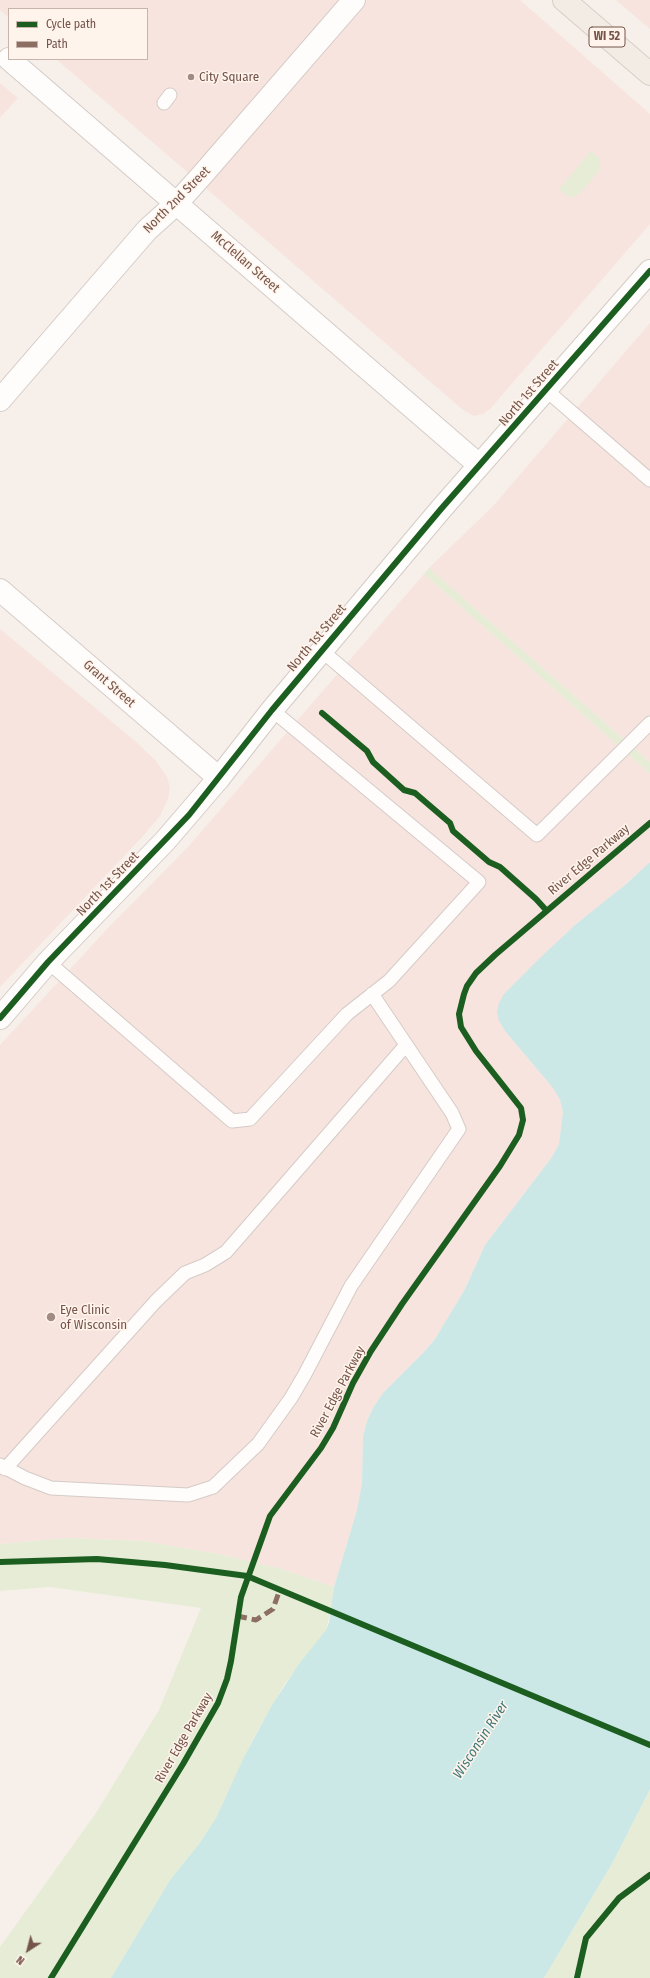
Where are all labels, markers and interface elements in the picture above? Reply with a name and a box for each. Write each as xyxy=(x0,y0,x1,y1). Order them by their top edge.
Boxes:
legend xyxy=(8,8,148,60)
text: Cycle path xyxy=(46,17,96,31)
road number: WI 52 xyxy=(589,27,625,47)
text: Path xyxy=(46,37,68,51)
place label: City Square xyxy=(199,69,259,85)
marker: City Square xyxy=(186,72,196,82)
street label: North 2nd Street xyxy=(140,163,214,237)
street label: McClellan Street xyxy=(207,228,283,296)
street label: North 1st Street xyxy=(496,356,562,430)
street label: North 1st Street xyxy=(284,601,350,675)
street label: Grant Street xyxy=(80,657,138,711)
street label: River Edge Parkway xyxy=(545,821,633,899)
street label: North 1st Street xyxy=(73,849,143,919)
place label: Eye Clinic of Wisconsin xyxy=(60,1302,127,1333)
marker: Eye Clinic of Wisconsin xyxy=(45,1311,57,1323)
street label: River Edge Parkway xyxy=(307,1343,369,1441)
street label: River Edge Parkway xyxy=(152,1690,216,1786)
water label: Wisconsin River xyxy=(450,1698,512,1782)
north arrow xyxy=(8,1930,48,1970)
text: N xyxy=(14,1953,27,1967)

